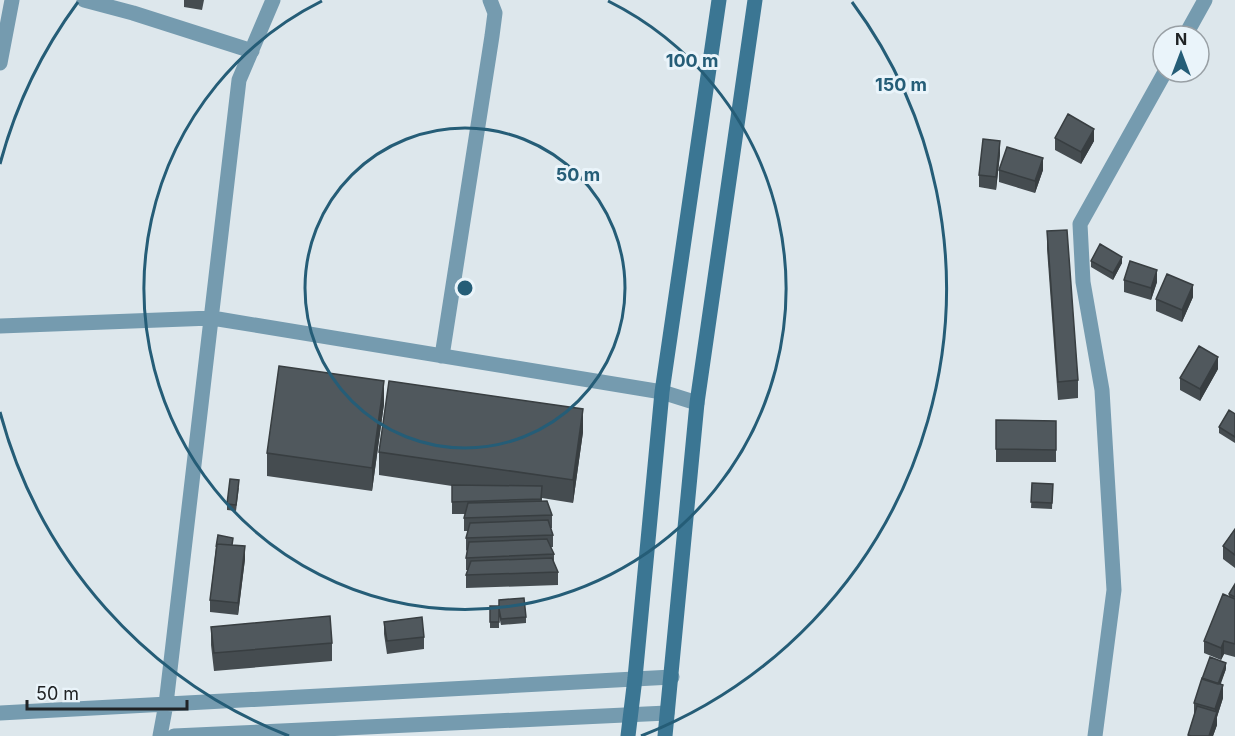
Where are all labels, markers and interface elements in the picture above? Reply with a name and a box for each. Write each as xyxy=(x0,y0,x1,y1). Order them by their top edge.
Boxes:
north arrow xyxy=(1151,24,1211,84)
text: N xyxy=(1175,29,1187,49)
text: 100 m xyxy=(666,50,718,71)
text: 150 m xyxy=(875,74,927,95)
text: 50 m xyxy=(556,164,600,185)
centre of rings xyxy=(455,278,475,298)
scale bar xyxy=(27,673,188,711)
text: 50 m xyxy=(36,683,79,704)

